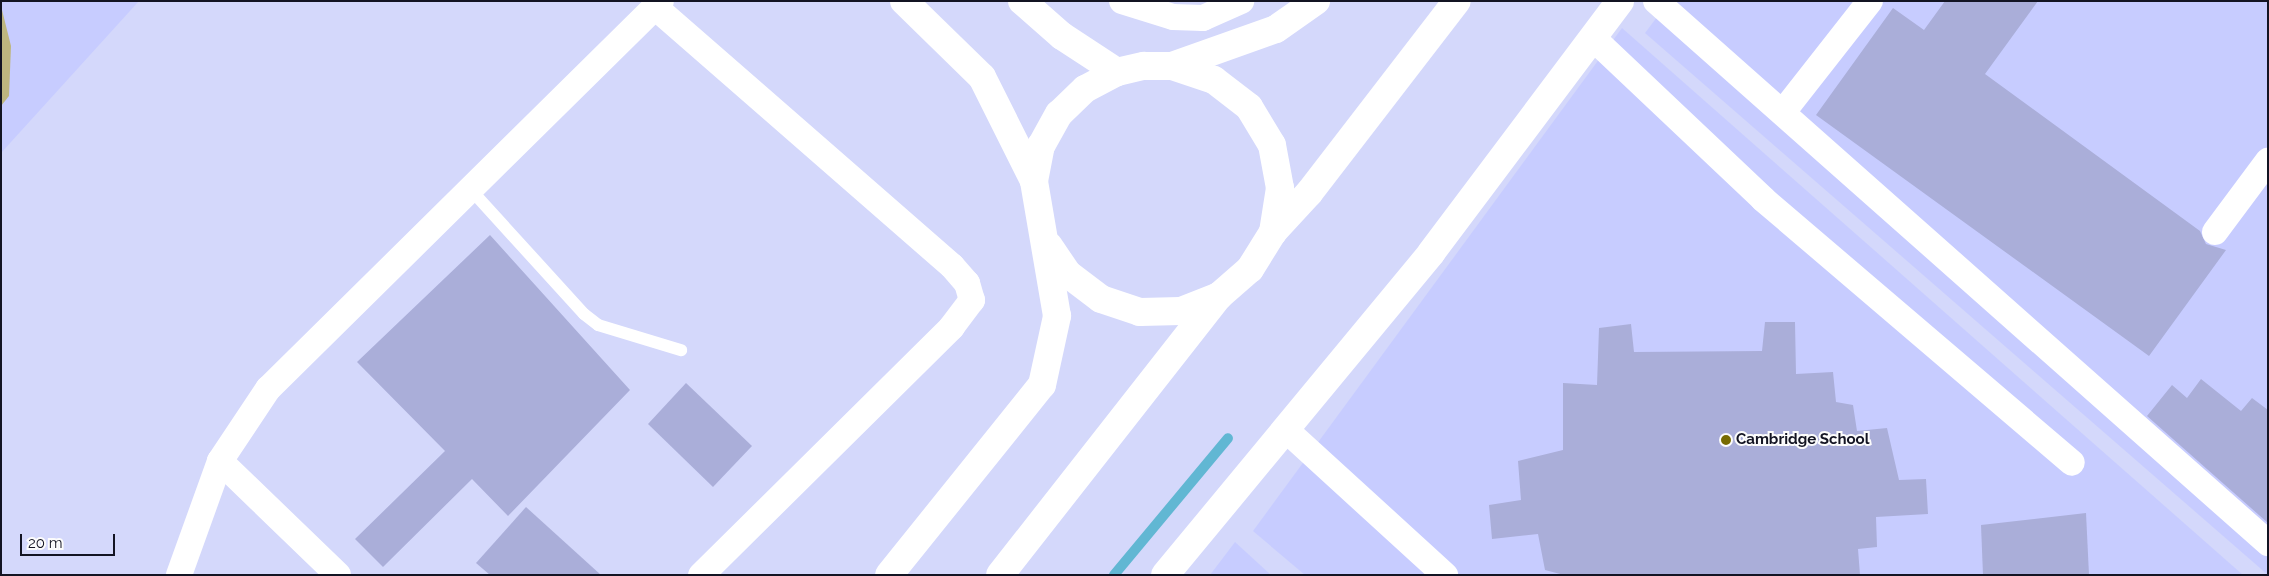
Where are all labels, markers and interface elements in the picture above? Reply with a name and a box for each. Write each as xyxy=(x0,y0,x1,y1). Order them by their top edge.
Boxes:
place label: Cambridge School xyxy=(1736,431,1869,449)
marker: Cambridge School xyxy=(1720,434,1732,446)
scale bar xyxy=(22,524,118,556)
text: 20 m xyxy=(28,534,63,552)

